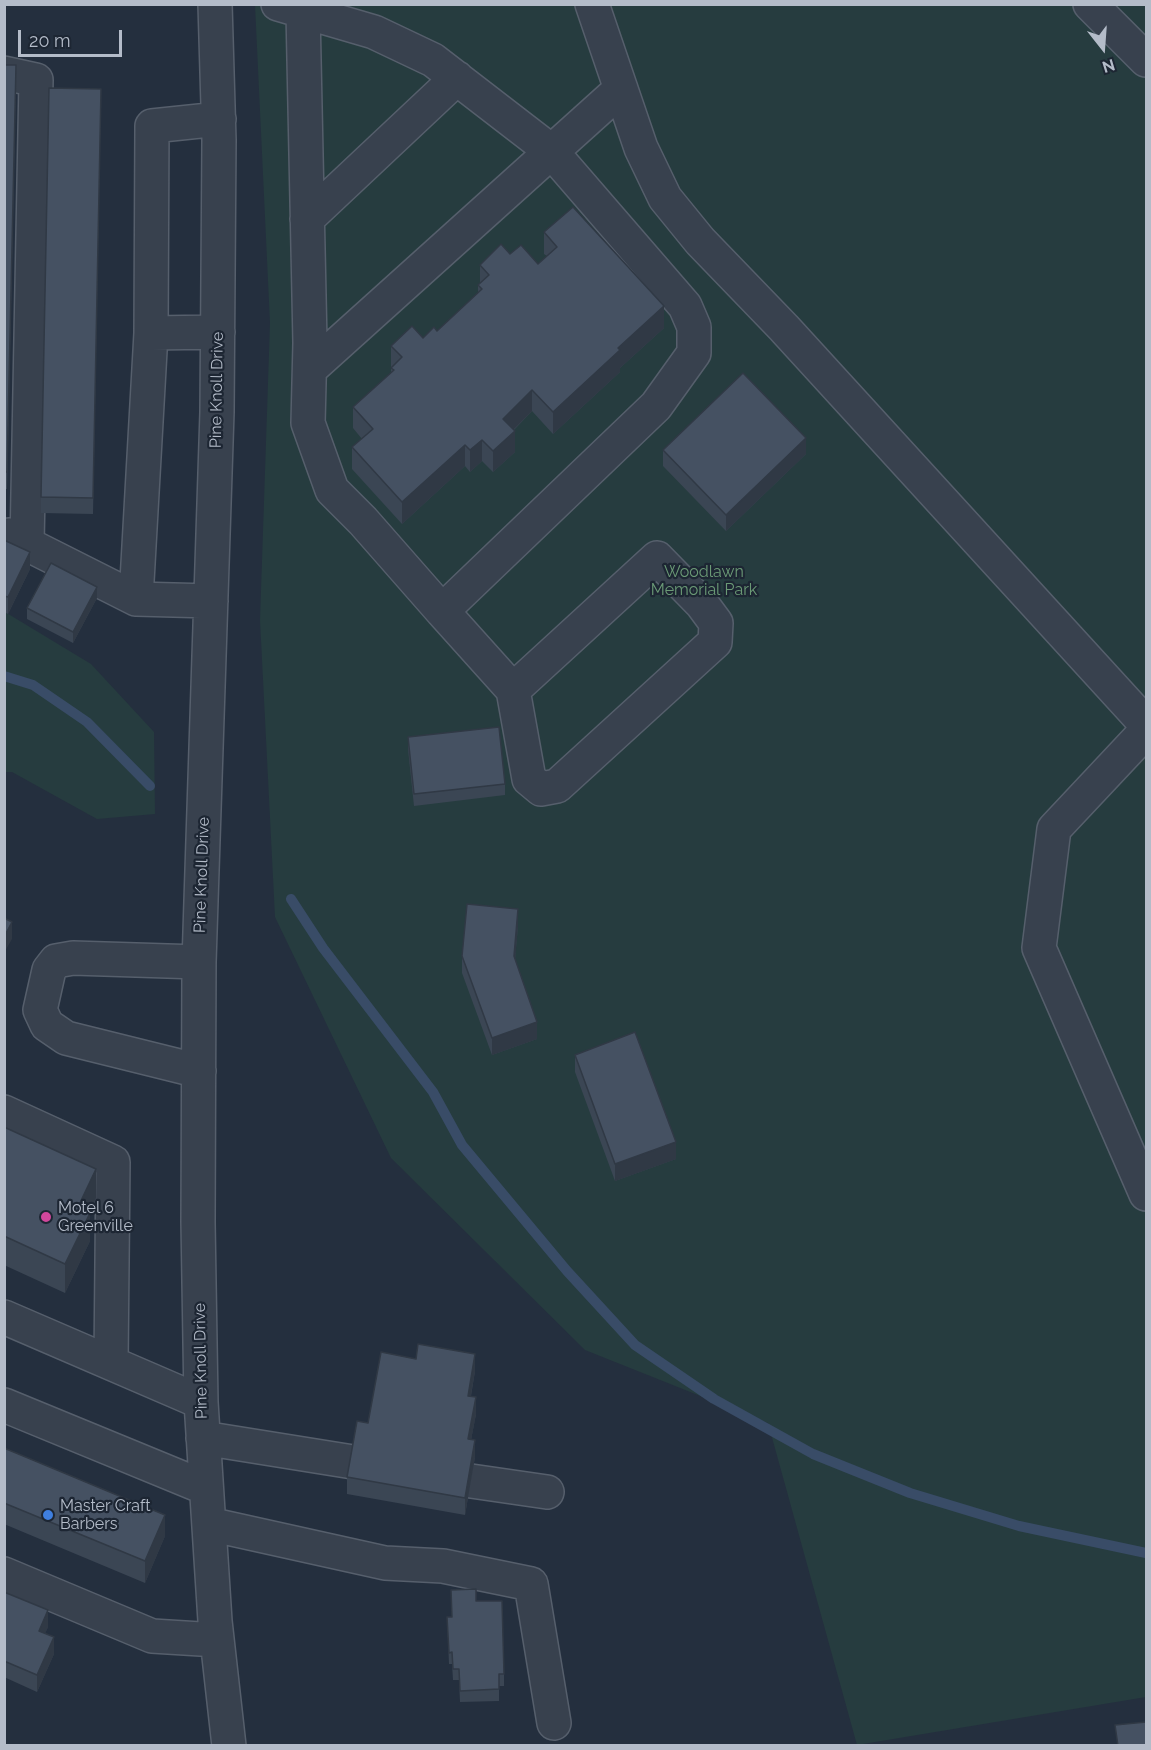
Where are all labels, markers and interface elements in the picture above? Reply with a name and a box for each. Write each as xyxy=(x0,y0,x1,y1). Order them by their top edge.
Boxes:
scale bar xyxy=(21,18,124,56)
north arrow xyxy=(1073,18,1133,78)
text: 20 m xyxy=(29,30,71,51)
text: N xyxy=(1100,55,1117,77)
street label: Pine Knoll Drive xyxy=(206,332,228,448)
park label: Woodlawn Memorial Park xyxy=(651,562,757,600)
street label: Pine Knoll Drive xyxy=(190,817,214,933)
place label: Motel 6 Greenville xyxy=(58,1198,133,1236)
marker: Motel 6 Greenville xyxy=(39,1210,53,1224)
street label: Pine Knoll Drive xyxy=(190,1303,212,1419)
place label: Master Craft Barbers xyxy=(60,1496,151,1534)
marker: Master Craft Barbers xyxy=(41,1508,55,1522)

